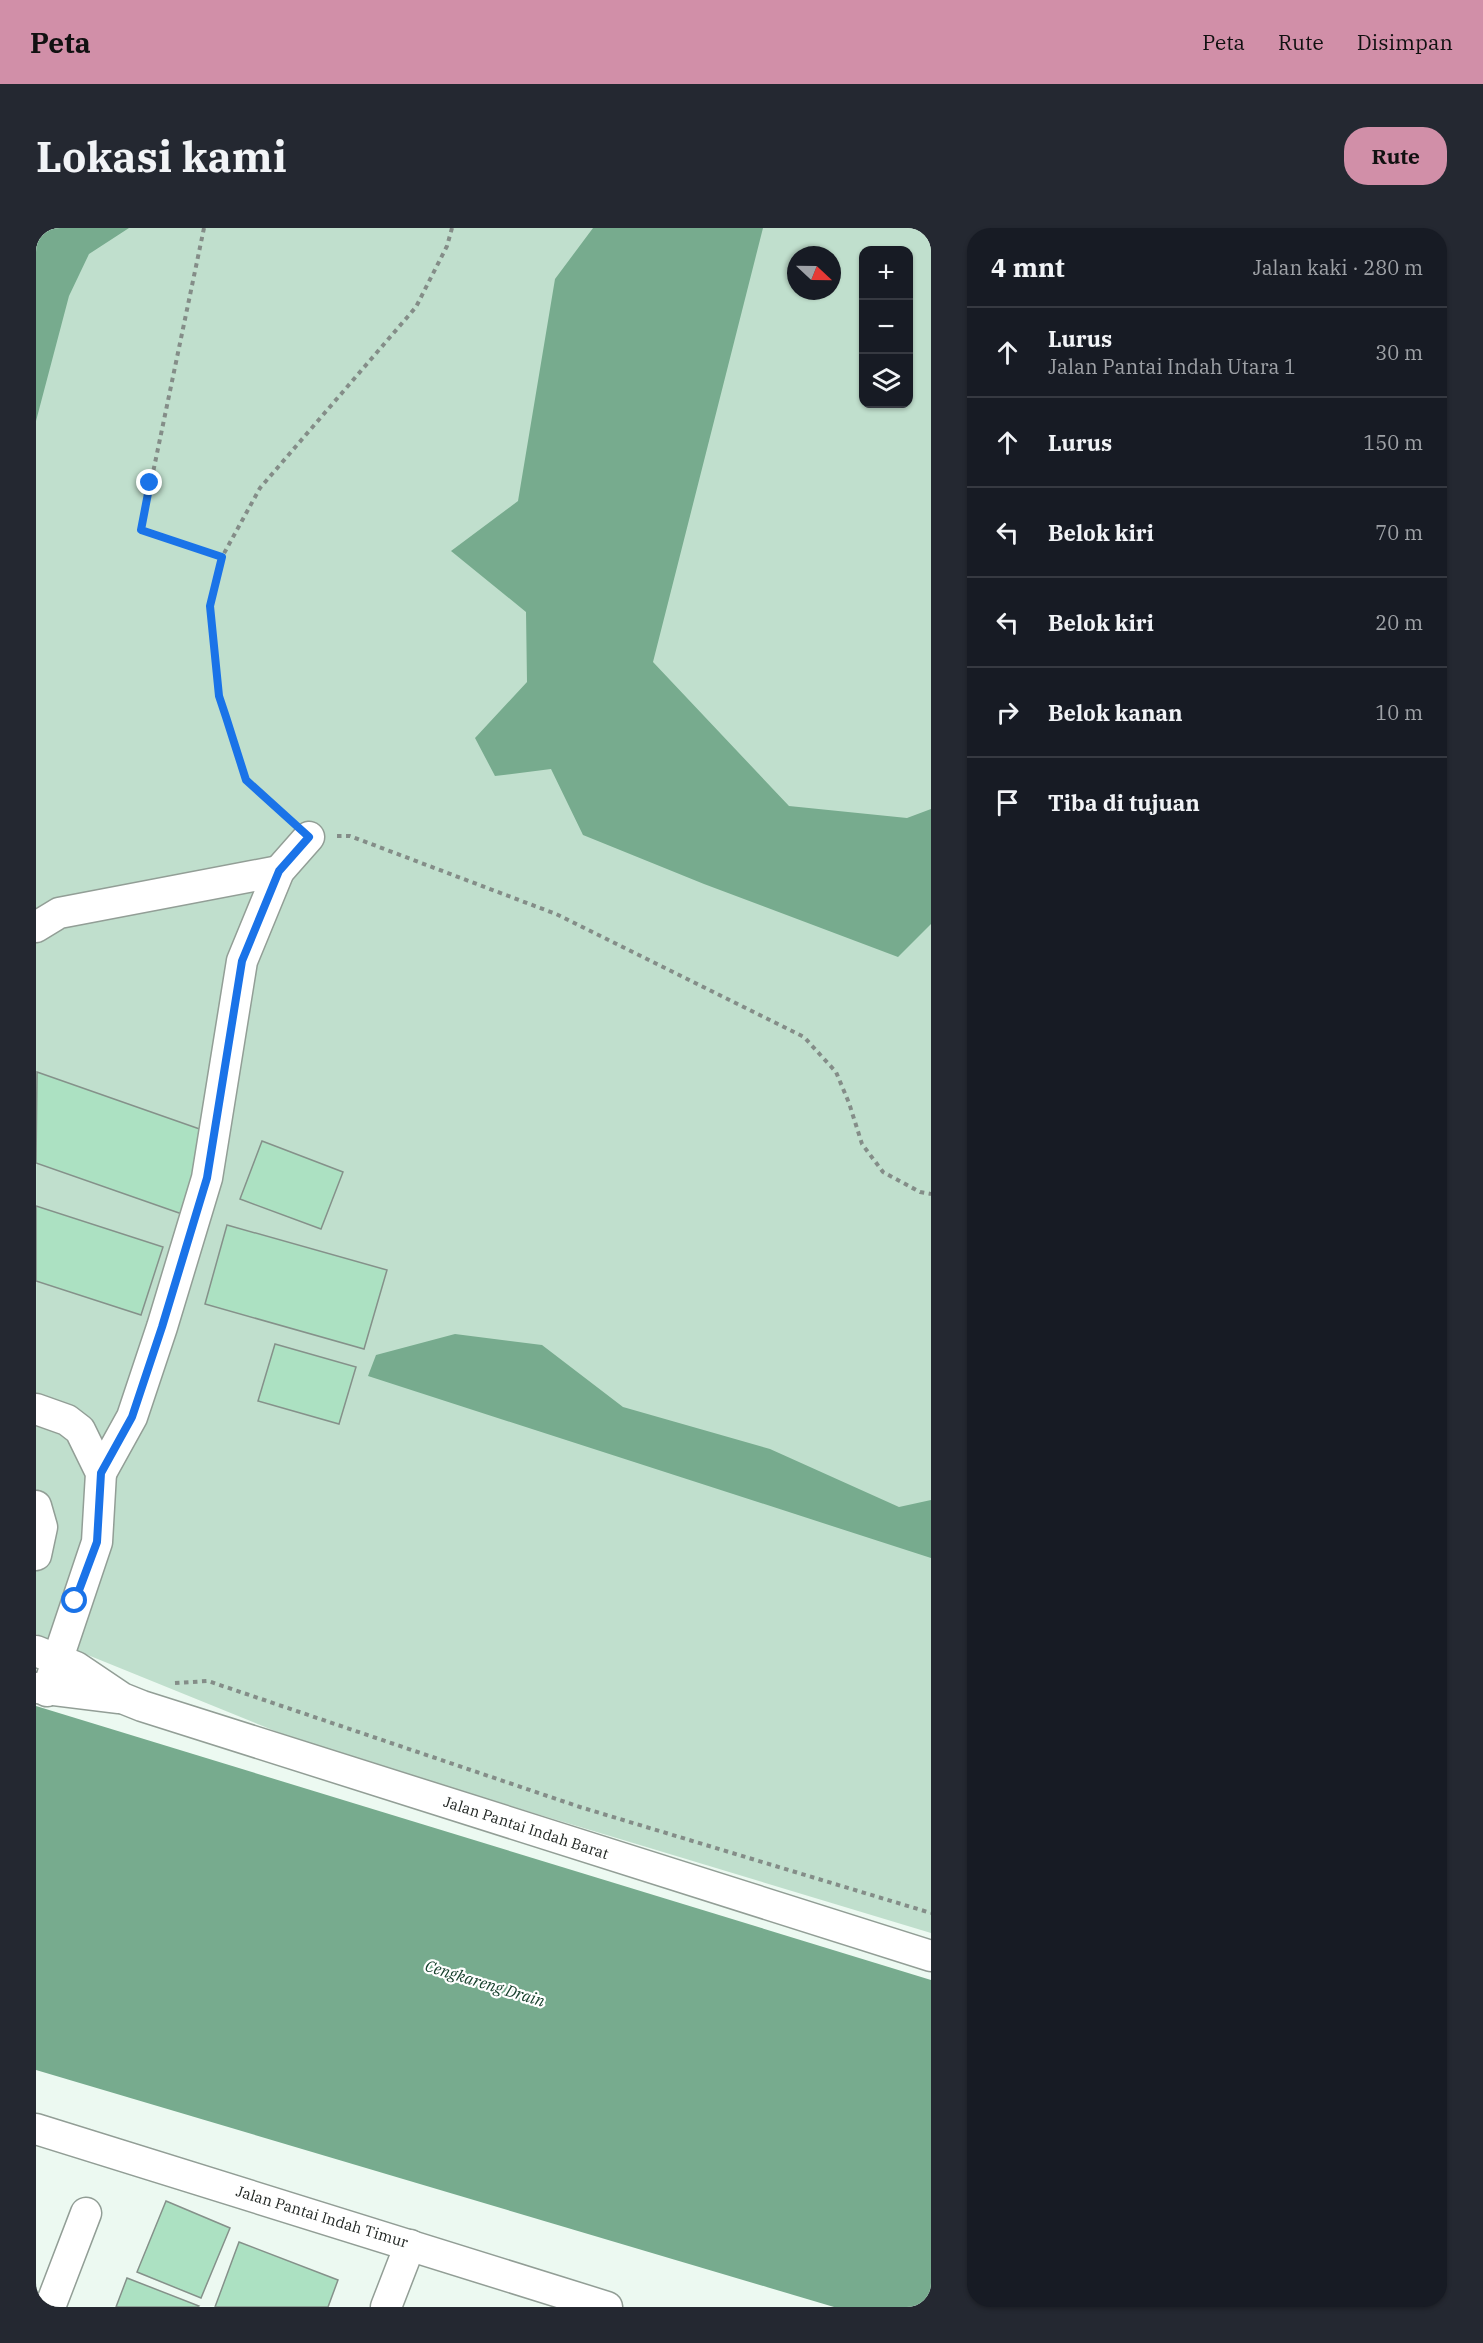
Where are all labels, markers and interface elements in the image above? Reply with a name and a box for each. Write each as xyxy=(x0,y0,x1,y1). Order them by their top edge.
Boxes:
text: Peta xyxy=(30,24,91,61)
text: Peta xyxy=(1202,28,1245,56)
text: Rute xyxy=(1278,28,1324,56)
text: Disimpan xyxy=(1357,28,1453,56)
button: Rute xyxy=(1344,127,1447,185)
text: Lokasi kami xyxy=(36,129,287,184)
north arrow xyxy=(787,246,841,300)
map controls xyxy=(859,246,913,408)
button: + xyxy=(859,246,913,300)
text: 4 mnt xyxy=(991,250,1065,284)
text: Jalan kaki · 280 m xyxy=(1253,254,1423,281)
button: − xyxy=(859,300,913,354)
text: Lurus xyxy=(1048,324,1112,353)
icon: ahead xyxy=(991,336,1024,369)
text: 30 m xyxy=(1375,339,1423,366)
text: Jalan Pantai Indah Utara 1 xyxy=(1048,353,1296,380)
button: layers xyxy=(859,354,913,408)
icon: ahead xyxy=(991,426,1024,459)
text: Lurus xyxy=(1048,428,1112,457)
text: 150 m xyxy=(1363,429,1423,456)
route end xyxy=(136,469,162,495)
icon: left xyxy=(991,516,1024,549)
text: Belok kiri xyxy=(1048,518,1154,547)
text: 70 m xyxy=(1375,519,1423,546)
icon: left xyxy=(991,606,1024,639)
text: Belok kiri xyxy=(1048,608,1154,637)
text: 20 m xyxy=(1375,609,1423,636)
icon: right xyxy=(991,696,1024,729)
text: Belok kanan xyxy=(1048,698,1183,727)
text: 10 m xyxy=(1375,699,1423,726)
icon: arrive xyxy=(991,786,1024,819)
text: Tiba di tujuan xyxy=(1048,788,1200,817)
route start xyxy=(61,1587,87,1613)
street label: Jalan Pantai Indah Barat xyxy=(441,1792,611,1863)
water label: Cengkareng Drain xyxy=(423,1955,547,2011)
street label: Jalan Pantai Indah Timur xyxy=(234,2181,411,2252)

